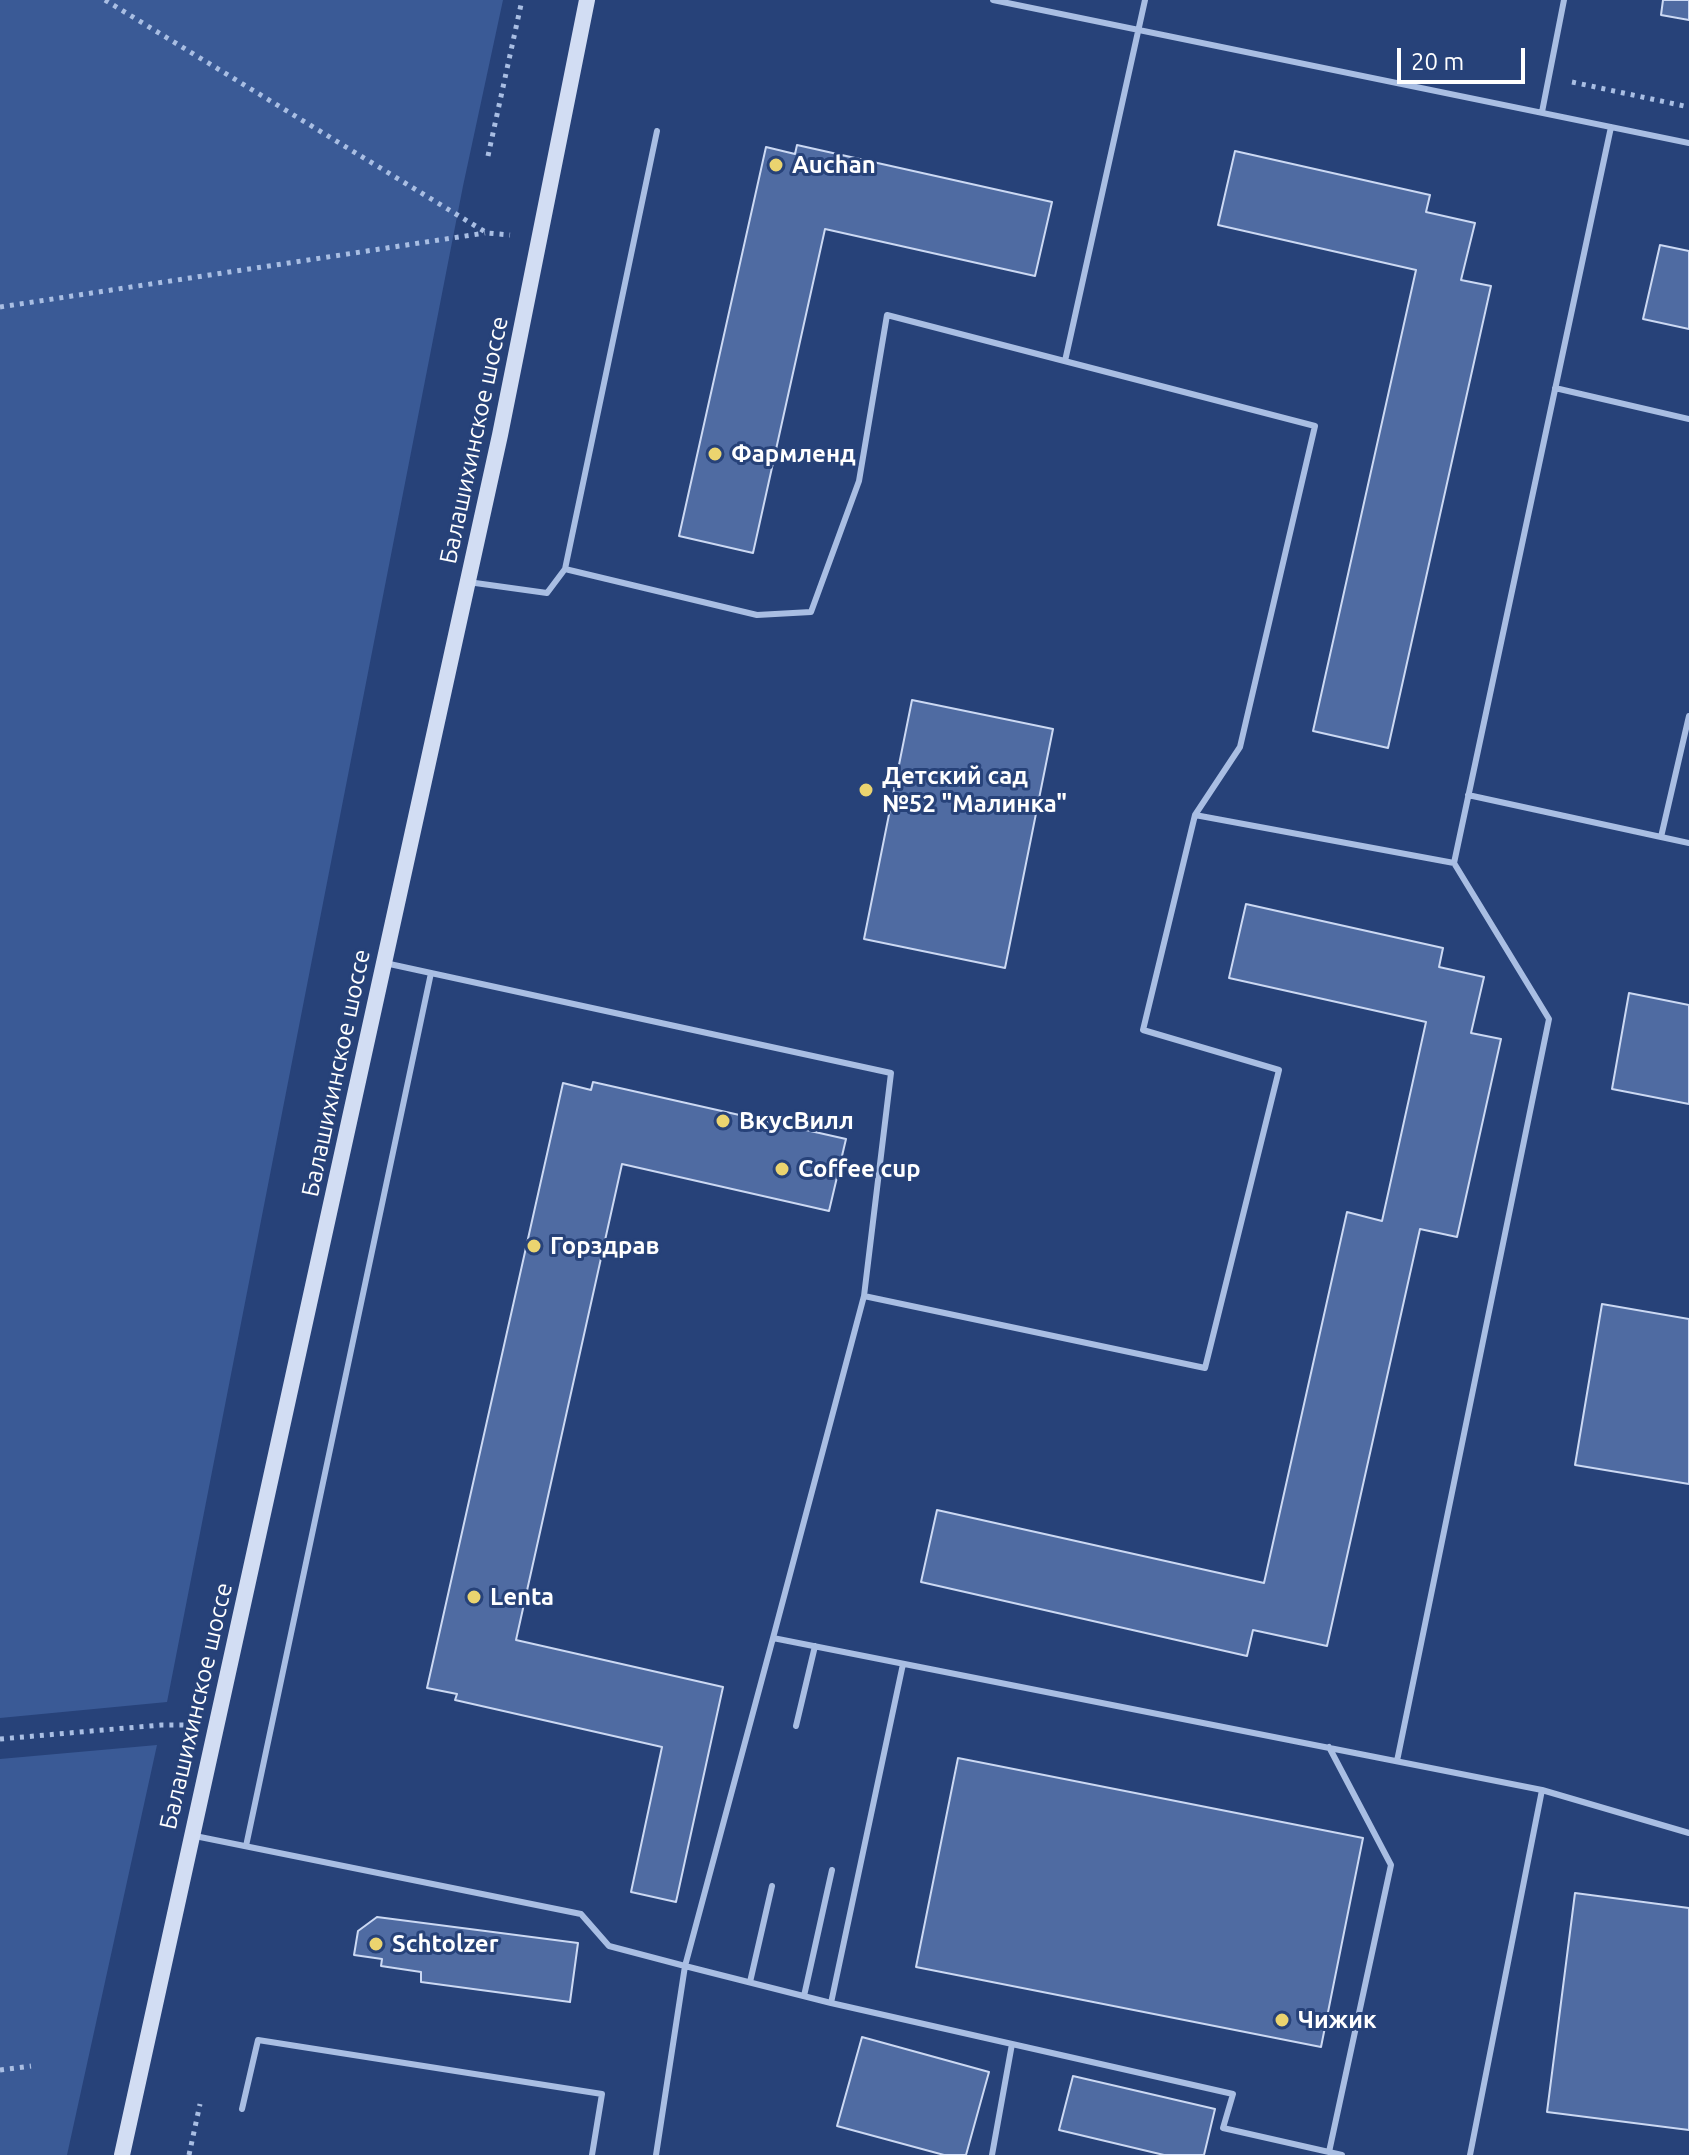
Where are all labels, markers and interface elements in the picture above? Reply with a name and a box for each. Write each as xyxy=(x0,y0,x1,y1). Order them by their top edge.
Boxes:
scale bar xyxy=(1401,32,1529,82)
text: 20 m xyxy=(1411,48,1464,75)
place label: Auchan xyxy=(792,151,876,179)
marker: Auchan xyxy=(767,156,785,174)
street label: Балашихинское шоссе xyxy=(434,314,514,566)
place label: Фармленд xyxy=(731,440,856,468)
marker: Фармленд xyxy=(706,445,724,463)
place label: Детский сад №52 "Малинка" xyxy=(882,762,1067,818)
marker: Детский сад №52 "Малинка" xyxy=(857,781,875,799)
street label: Балашихинское шоссе xyxy=(296,947,376,1199)
place label: ВкусВилл xyxy=(739,1107,854,1135)
marker: ВкусВилл xyxy=(714,1112,732,1130)
place label: Coffee cup xyxy=(798,1155,921,1183)
marker: Coffee cup xyxy=(773,1160,791,1178)
place label: Горздрав xyxy=(550,1232,660,1260)
marker: Горздрав xyxy=(525,1237,543,1255)
street label: Балашихинское шоссе xyxy=(154,1580,238,1832)
place label: Lenta xyxy=(490,1583,554,1611)
marker: Lenta xyxy=(465,1588,483,1606)
place label: Schtolzer xyxy=(392,1930,499,1958)
marker: Schtolzer xyxy=(367,1935,385,1953)
place label: Чижик xyxy=(1298,2006,1377,2034)
marker: Чижик xyxy=(1273,2011,1291,2029)

